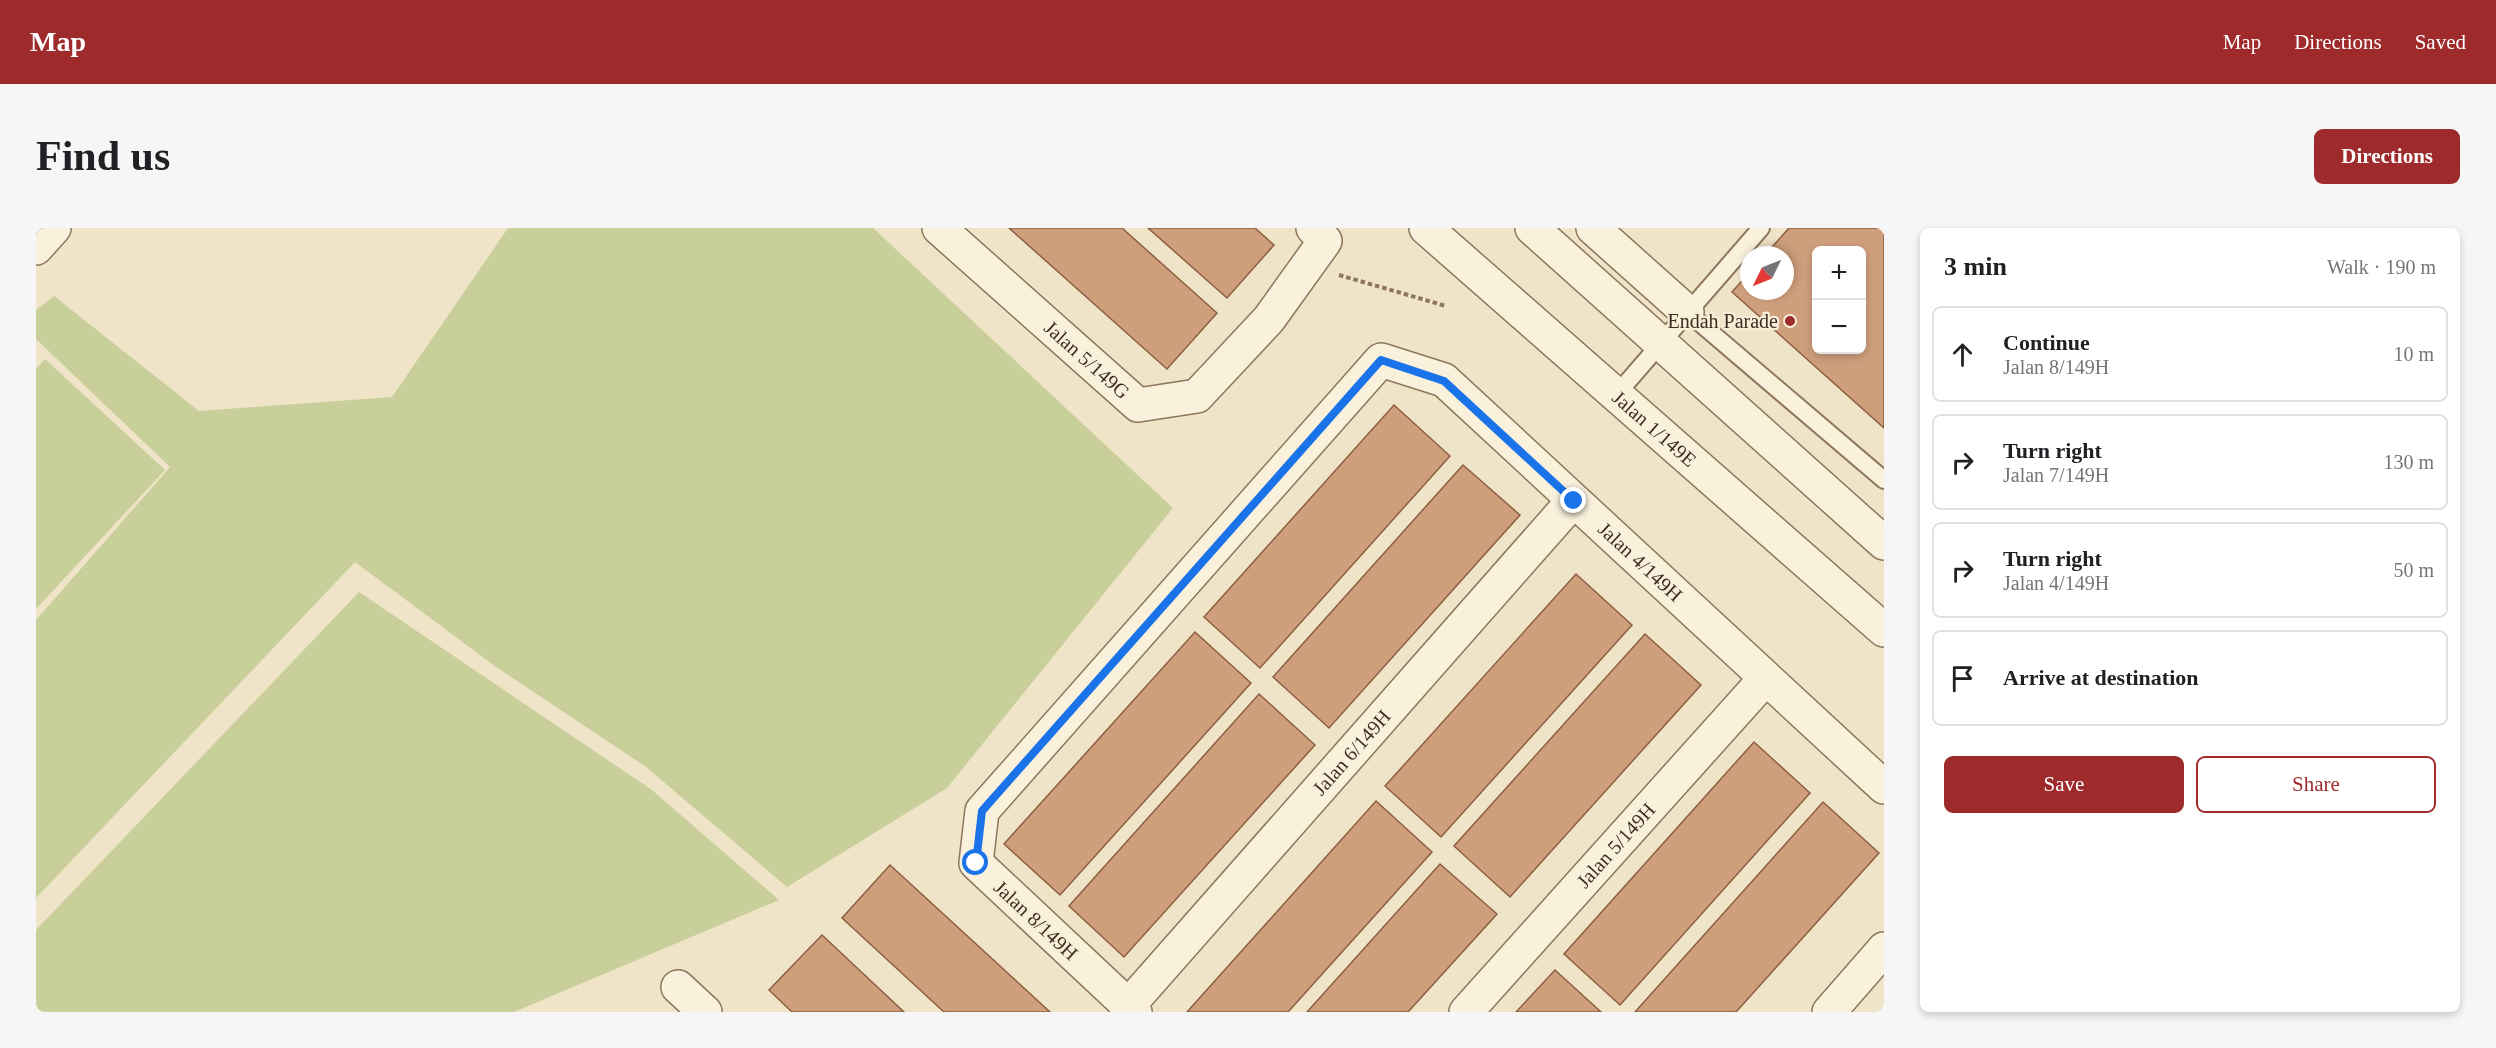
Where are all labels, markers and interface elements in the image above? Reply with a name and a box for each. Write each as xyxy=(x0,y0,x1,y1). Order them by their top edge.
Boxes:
text: Map xyxy=(30,26,86,57)
text: Map xyxy=(2223,30,2261,54)
text: Directions xyxy=(2294,30,2382,54)
text: Saved xyxy=(2415,30,2466,54)
button: Directions xyxy=(2314,129,2460,184)
text: Find us xyxy=(36,133,170,179)
north arrow xyxy=(1740,246,1794,300)
map controls xyxy=(1812,246,1866,354)
button: + xyxy=(1812,246,1866,300)
text: 3 min xyxy=(1944,252,2007,281)
text: Walk · 190 m xyxy=(2327,256,2436,278)
button: − xyxy=(1812,300,1866,354)
place label: Endah Parade xyxy=(1667,310,1778,332)
marker: Endah Parade xyxy=(1783,314,1797,328)
street label: Jalan 5/149G xyxy=(1040,316,1134,403)
text: Continue xyxy=(2003,330,2090,355)
icon: ahead xyxy=(1946,338,1979,371)
text: 10 m xyxy=(2393,343,2434,365)
text: Jalan 8/149H xyxy=(2003,356,2109,378)
street label: Jalan 1/149E xyxy=(1608,386,1701,471)
text: Turn right xyxy=(2003,438,2102,463)
icon: right xyxy=(1946,446,1979,479)
text: 130 m xyxy=(2383,451,2434,473)
text: Jalan 7/149H xyxy=(2003,464,2109,486)
route end xyxy=(1560,487,1586,513)
street label: Jalan 4/149H xyxy=(1594,518,1687,606)
text: Turn right xyxy=(2003,546,2102,571)
icon: right xyxy=(1946,554,1979,587)
text: 50 m xyxy=(2393,559,2434,581)
text: Jalan 4/149H xyxy=(2003,572,2109,594)
icon: arrive xyxy=(1946,662,1979,695)
text: Arrive at destination xyxy=(2003,665,2199,690)
street label: Jalan 6/149H xyxy=(1308,705,1395,800)
button: Save xyxy=(1944,756,2184,813)
button: Share xyxy=(2196,756,2436,813)
street label: Jalan 5/149H xyxy=(1572,798,1659,892)
route start xyxy=(962,849,988,875)
street label: Jalan 8/149H xyxy=(990,876,1082,964)

